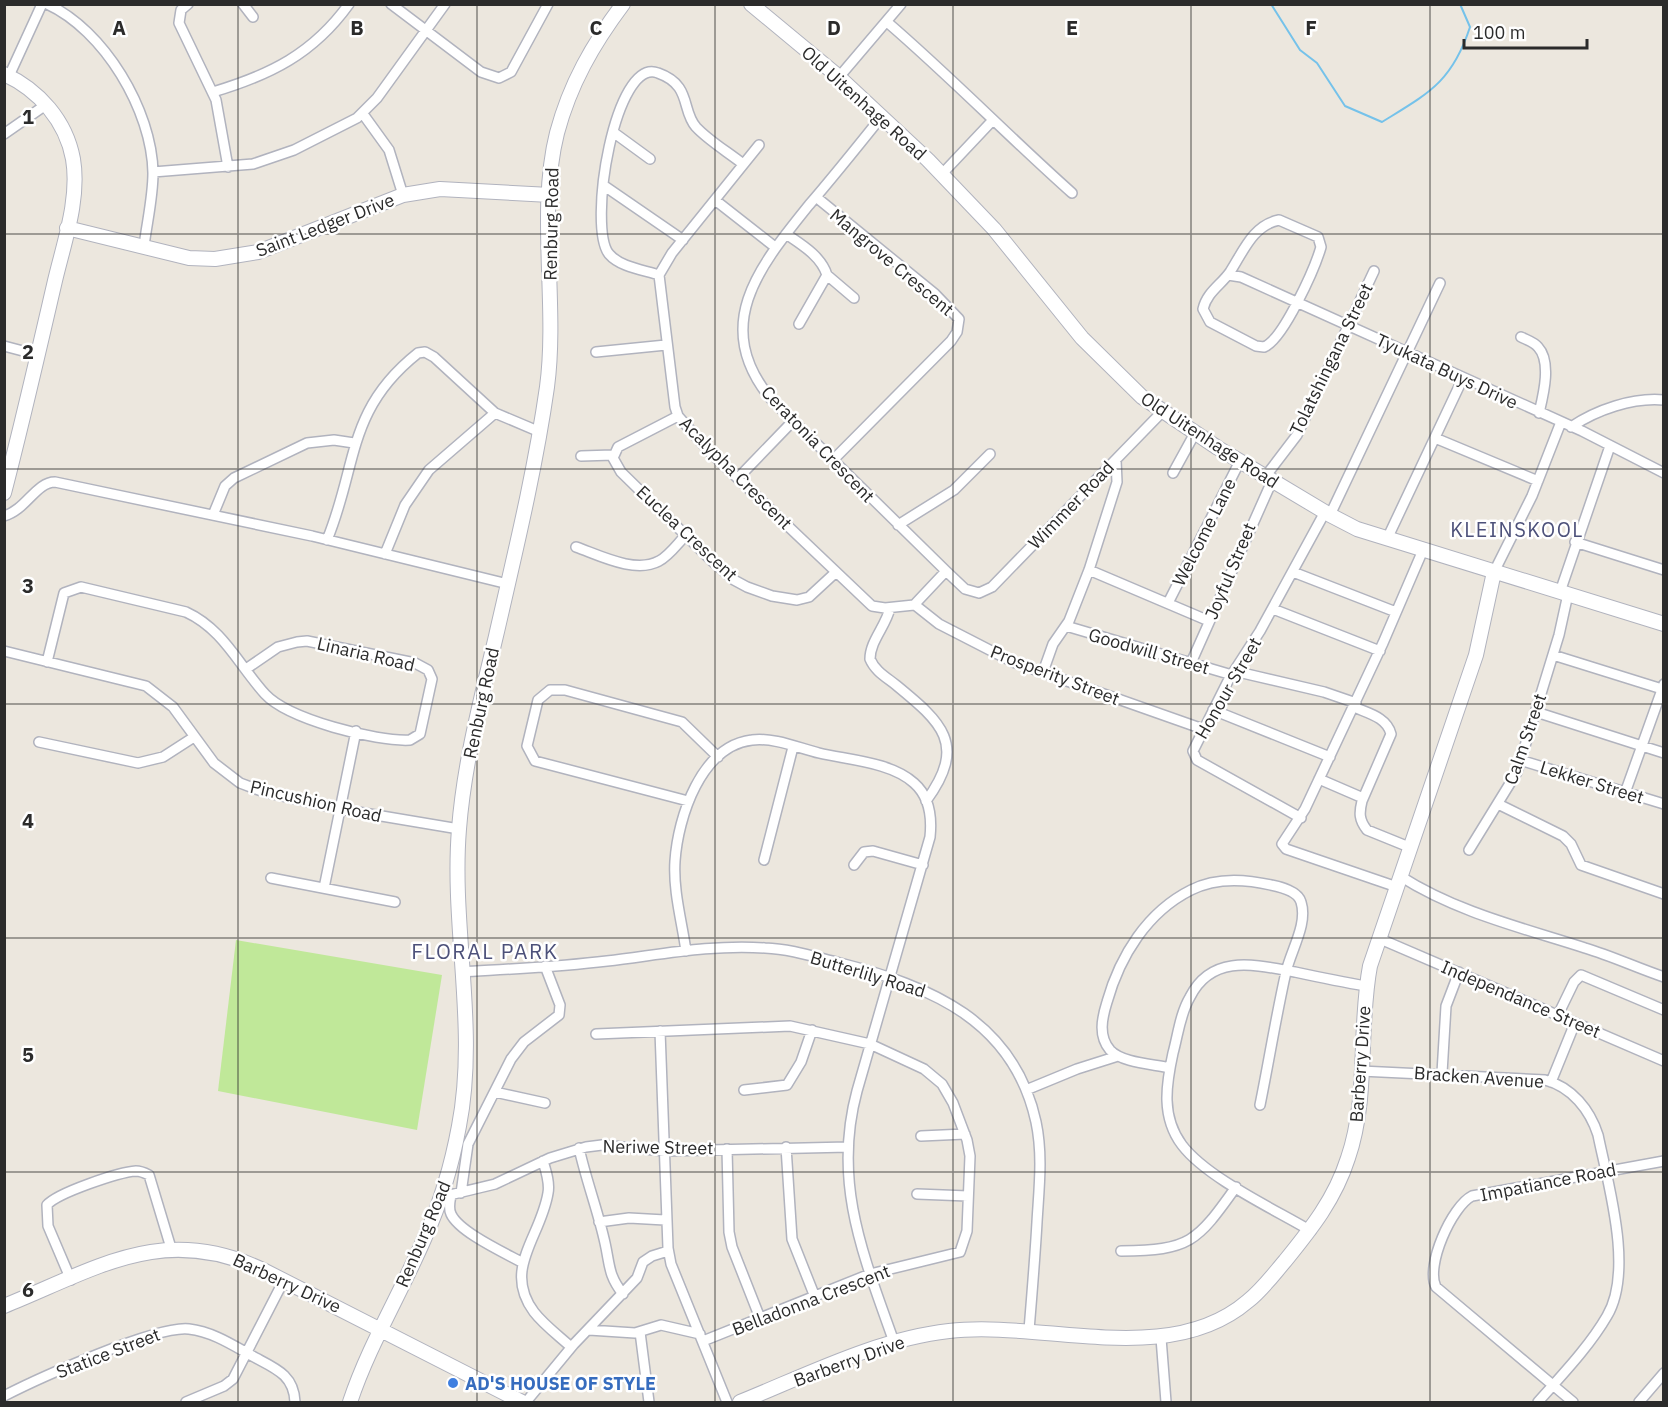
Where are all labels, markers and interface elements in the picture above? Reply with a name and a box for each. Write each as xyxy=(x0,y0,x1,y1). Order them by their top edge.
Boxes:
scale bar xyxy=(1464,12,1587,50)
text: A xyxy=(112,14,126,41)
text: B xyxy=(350,14,364,41)
text: C xyxy=(589,14,603,41)
text: D xyxy=(827,14,841,41)
text: E xyxy=(1066,14,1078,41)
text: F xyxy=(1305,14,1317,41)
text: 100 m xyxy=(1473,21,1525,44)
street label: Old Uitenhage Road xyxy=(797,41,931,165)
text: 1 xyxy=(22,103,34,130)
street label: Renburg Road xyxy=(539,167,563,281)
street label: Saint Ledger Drive xyxy=(253,188,398,262)
street label: Mangrove Crescent xyxy=(825,203,959,321)
street label: Tolatshingana Street xyxy=(1284,279,1378,439)
street label: Tyukata Buys Drive xyxy=(1373,328,1522,414)
text: 2 xyxy=(22,338,34,365)
street label: Ceratonia Crescent xyxy=(756,381,880,507)
street label: Old Uitenhage Road xyxy=(1137,387,1283,493)
street label: Acalypha Crescent xyxy=(675,412,797,534)
street label: Wimmer Road xyxy=(1023,456,1119,554)
street label: Welcome Lane xyxy=(1167,474,1241,590)
street label: Euclea Crescent xyxy=(632,480,742,586)
district label: KLEINSKOOL xyxy=(1450,516,1584,543)
street label: Joyful Street xyxy=(1199,519,1261,623)
text: 3 xyxy=(22,572,34,599)
street label: Goodwill Street xyxy=(1086,623,1212,679)
street label: Linaria Road xyxy=(315,632,417,676)
street label: Honour Street xyxy=(1190,633,1266,743)
street label: Prosperity Street xyxy=(987,640,1123,710)
street label: Renburg Road xyxy=(458,645,504,761)
street label: Calm Street xyxy=(1499,690,1551,788)
street label: Lekker Street xyxy=(1537,755,1647,809)
street label: Pincushion Road xyxy=(248,775,384,827)
text: 4 xyxy=(22,807,34,834)
district label: FLORAL PARK xyxy=(411,937,559,965)
street label: Butterlily Road xyxy=(807,946,929,1002)
street label: Independance Street xyxy=(1438,955,1604,1043)
street label: Barberry Drive xyxy=(1344,1005,1376,1123)
text: 5 xyxy=(22,1041,34,1068)
street label: Bracken Avenue xyxy=(1413,1061,1545,1093)
street label: Neriwe Street xyxy=(602,1135,714,1159)
street label: Impatiance Road xyxy=(1478,1158,1618,1206)
street label: Renburg Road xyxy=(390,1177,456,1291)
street label: Barberry Drive xyxy=(229,1248,345,1318)
street label: Belladonna Crescent xyxy=(729,1259,893,1341)
text: 6 xyxy=(22,1276,34,1303)
street label: Statice Street xyxy=(53,1323,163,1383)
street label: Barberry Drive xyxy=(790,1330,908,1392)
place label: AD'S HOUSE OF STYLE xyxy=(465,1372,656,1395)
marker: AD'S HOUSE OF STYLE xyxy=(446,1376,460,1390)

